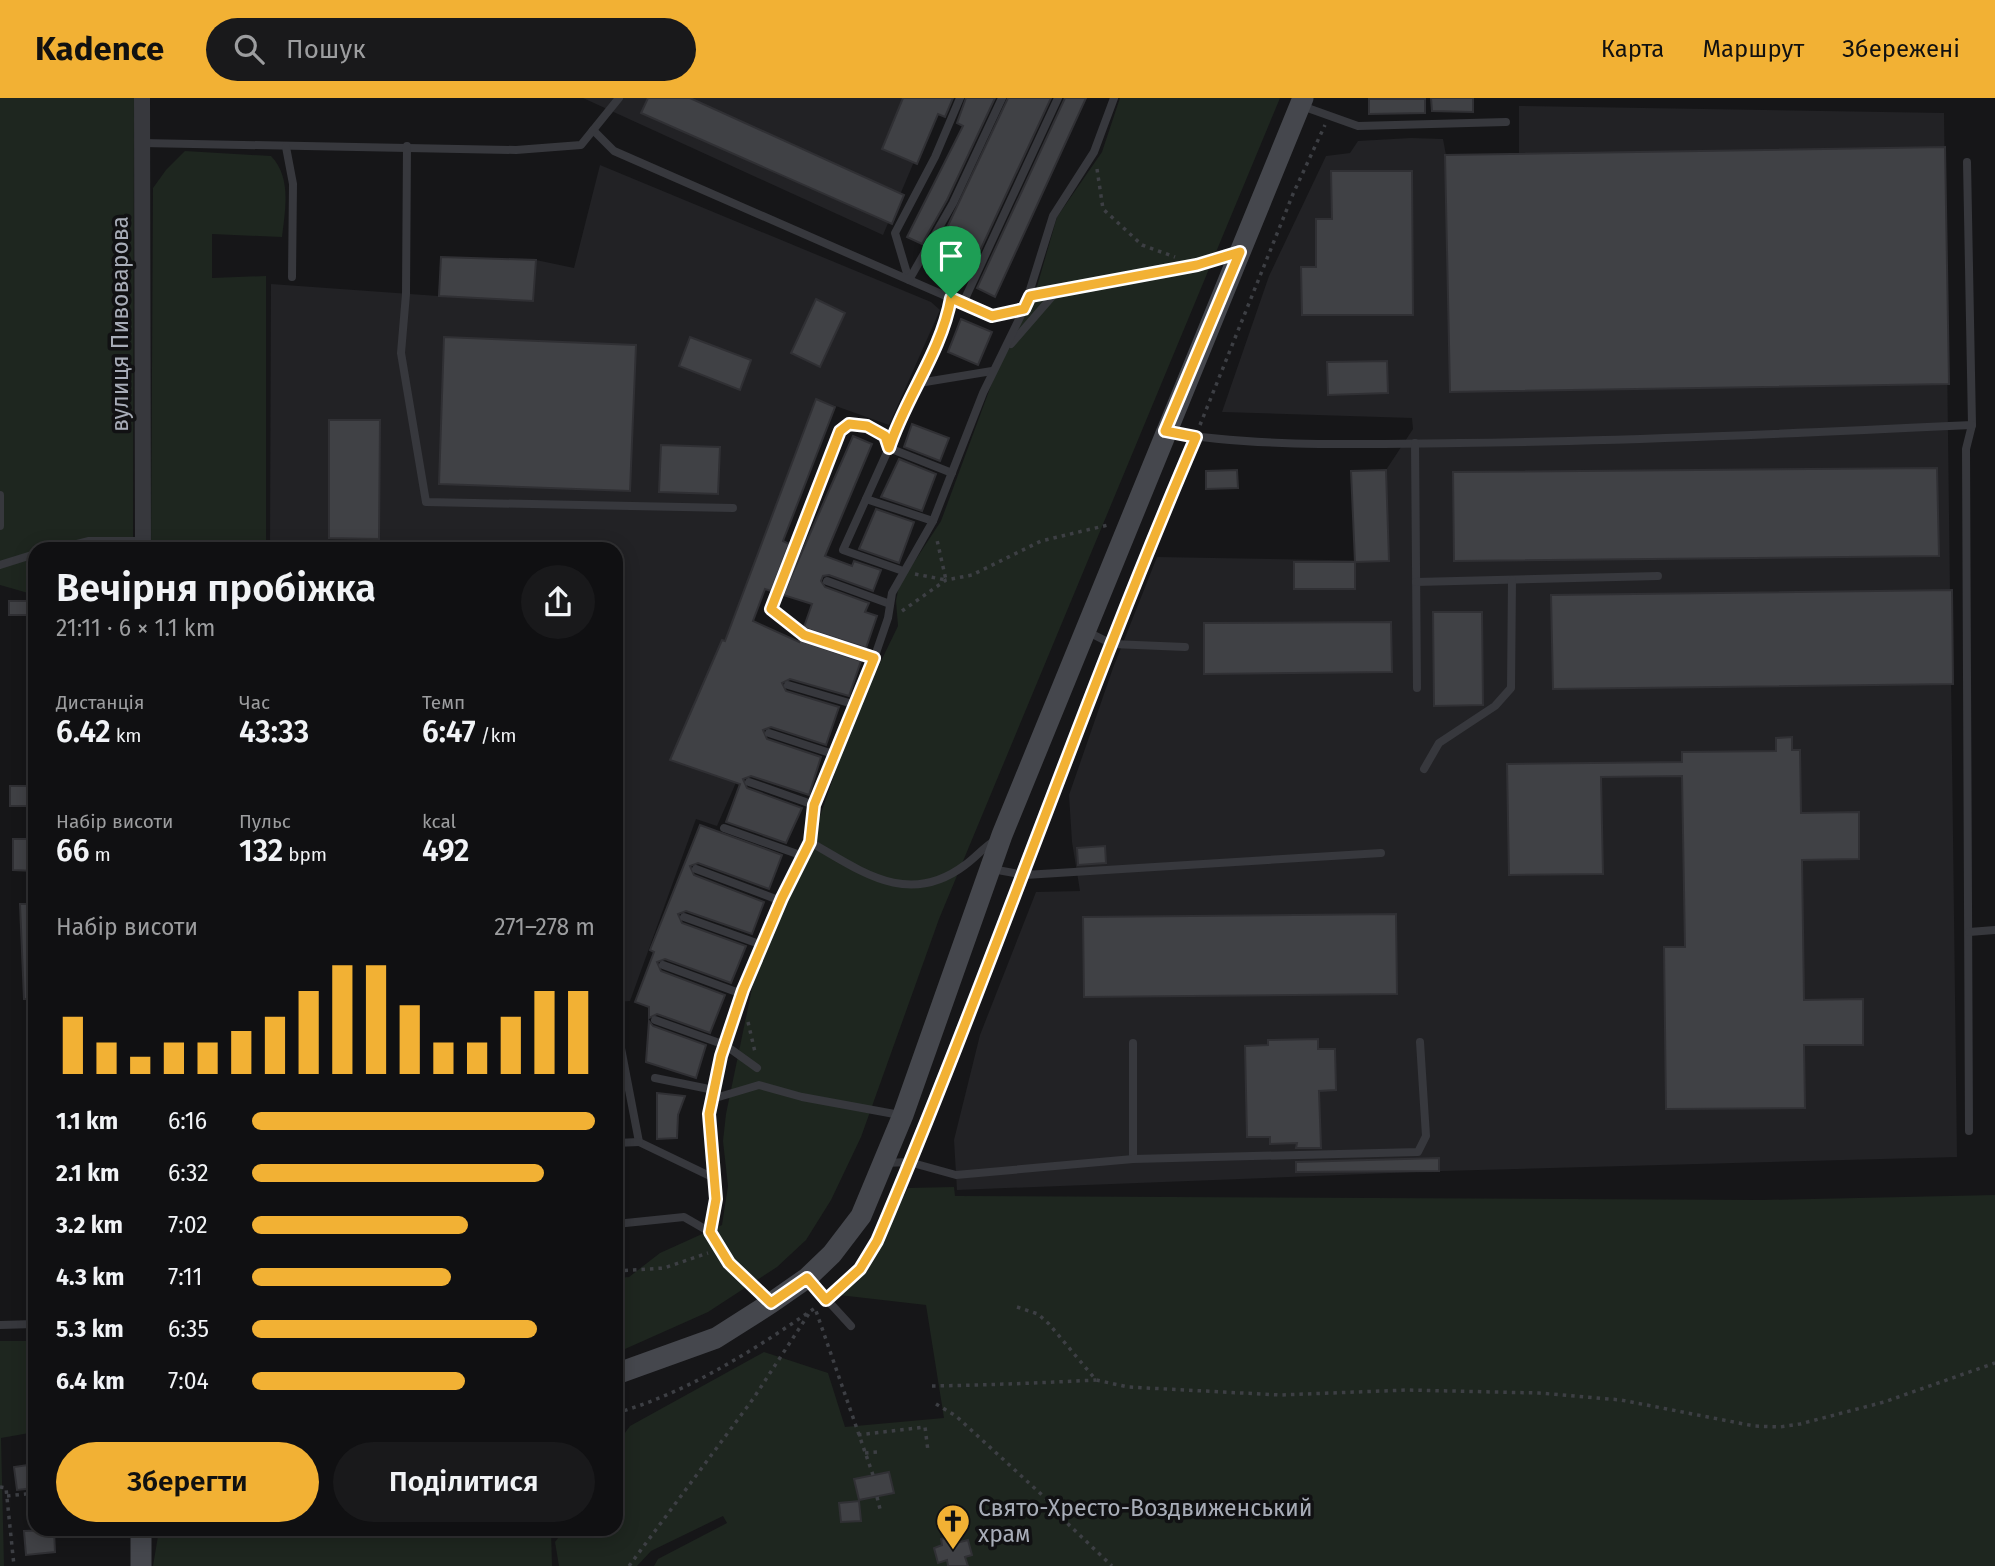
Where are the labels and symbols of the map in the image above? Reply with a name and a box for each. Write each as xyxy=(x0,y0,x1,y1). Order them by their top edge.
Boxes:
street label: вулиця Пивоварова xyxy=(106,216,134,432)
pin xyxy=(921,226,981,298)
place label: Свято-Хресто-Воздвиженський храм xyxy=(978,1494,1313,1548)
church icon: Свято-Хресто-Воздвиженський храм xyxy=(934,1502,972,1551)

